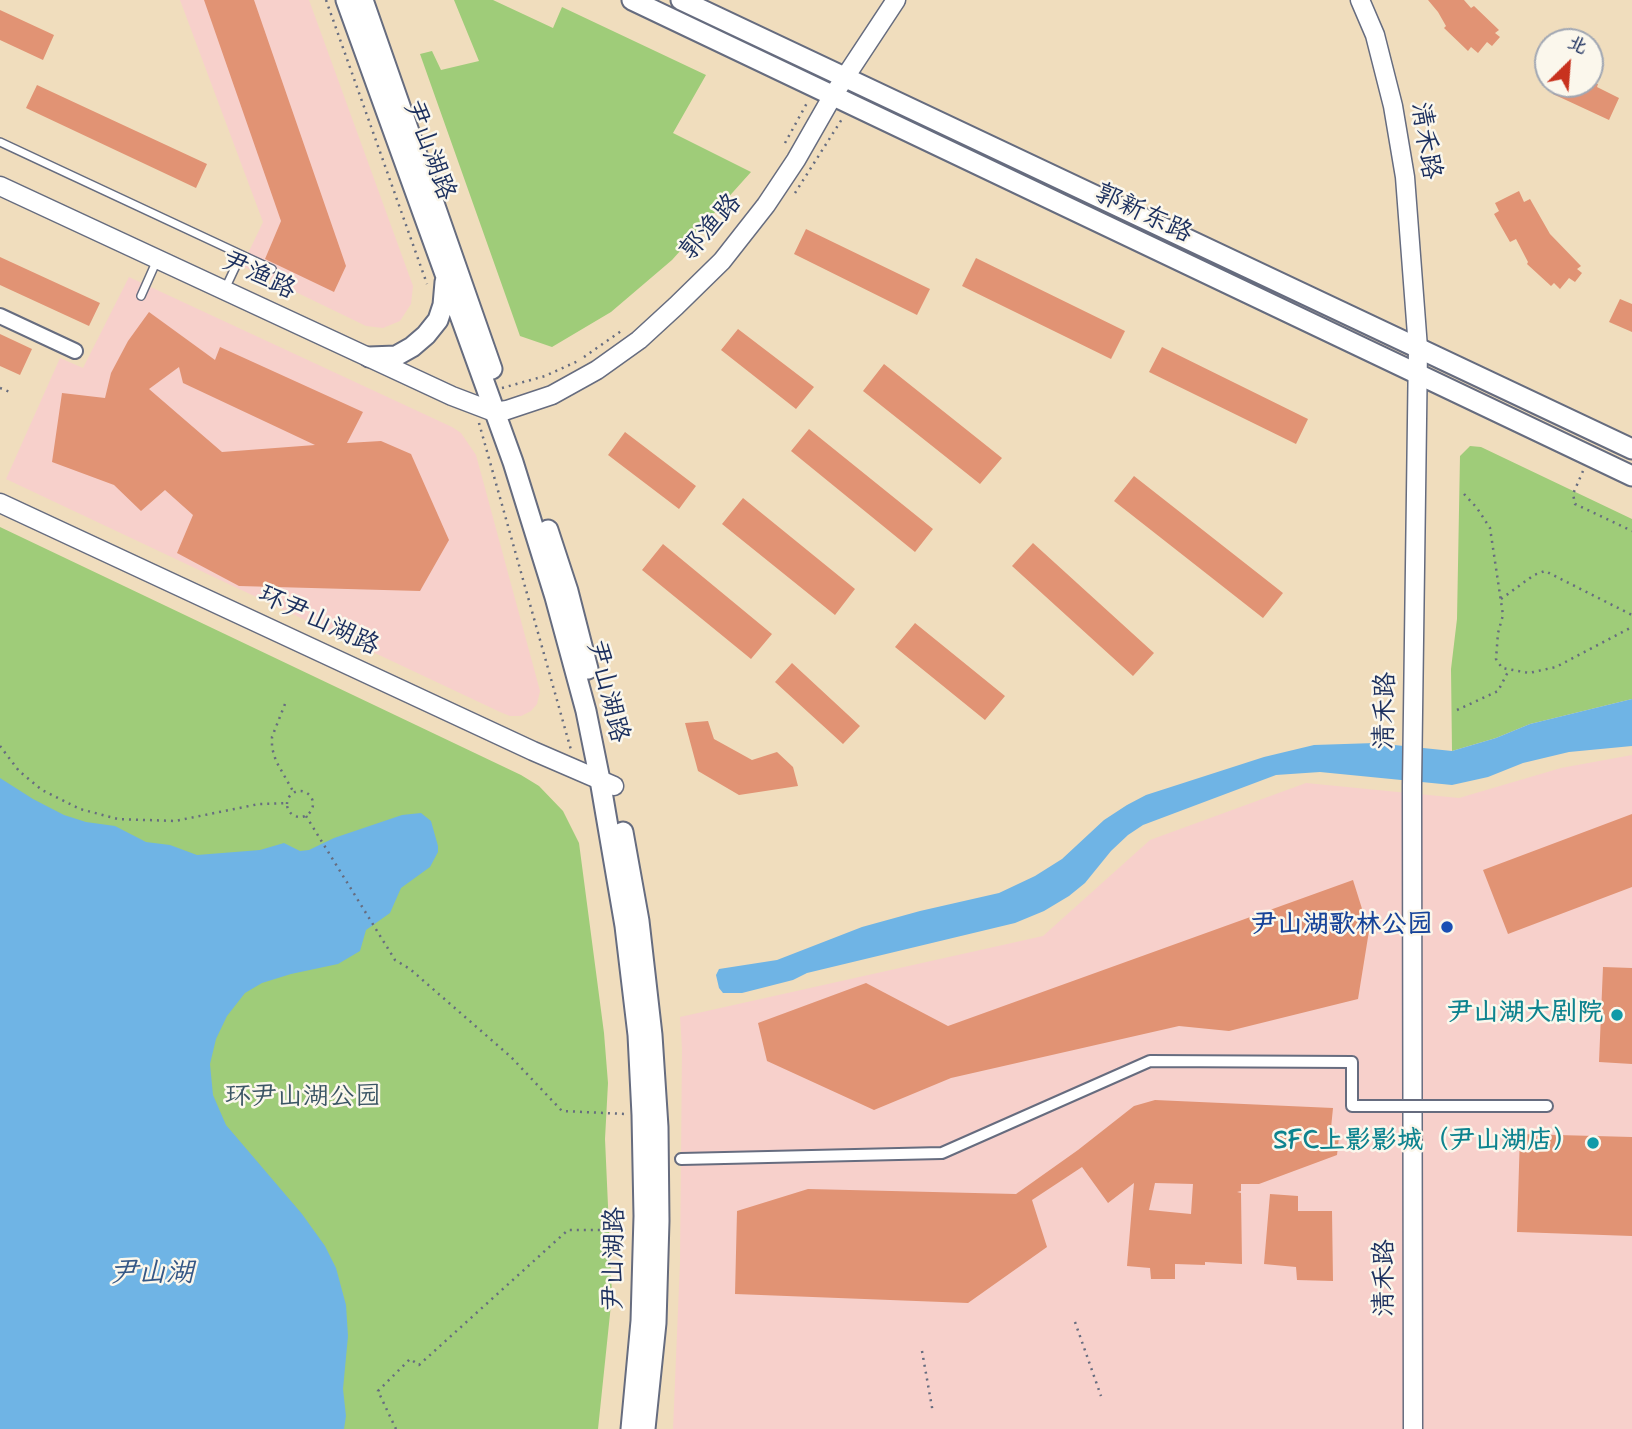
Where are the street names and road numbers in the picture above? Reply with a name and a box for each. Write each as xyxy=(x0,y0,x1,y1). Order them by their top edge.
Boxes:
street label: 尹山湖路 xyxy=(396,97,460,205)
street label: 清禾路 xyxy=(1402,100,1446,182)
street label: 郭新东路 xyxy=(1089,179,1197,251)
street label: 郭渔路 xyxy=(675,188,749,268)
street label: 尹渔路 xyxy=(216,246,300,308)
street label: 环尹山湖路 xyxy=(252,580,384,664)
street label: 尹山湖路 xyxy=(578,638,634,746)
street label: 清禾路 xyxy=(1371,672,1403,750)
street label: 尹山湖路 xyxy=(599,1207,633,1311)
street label: 清禾路 xyxy=(1371,1239,1403,1317)

